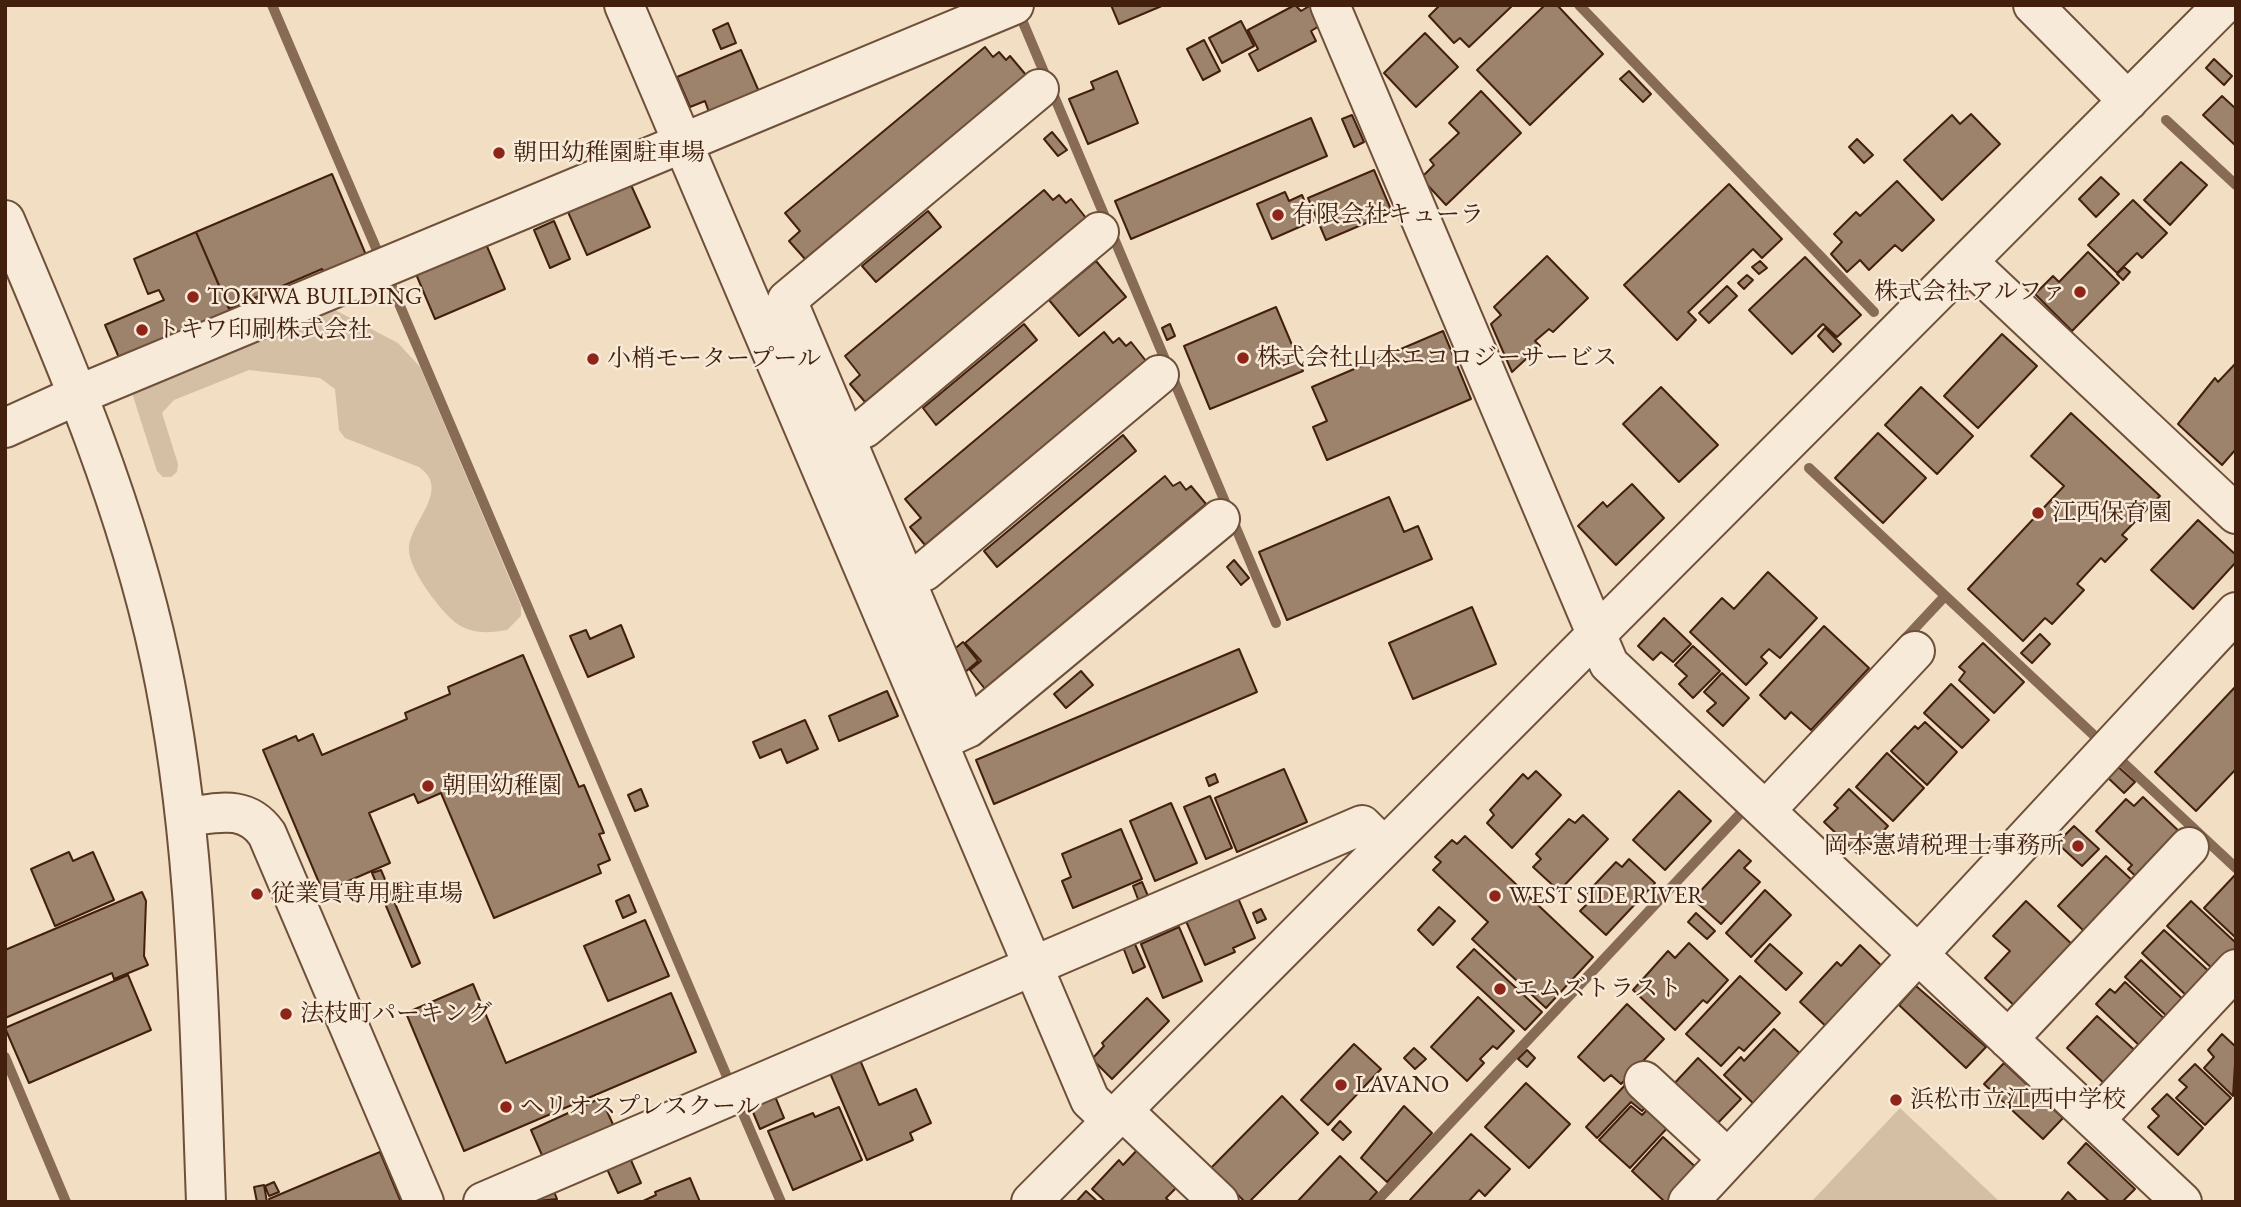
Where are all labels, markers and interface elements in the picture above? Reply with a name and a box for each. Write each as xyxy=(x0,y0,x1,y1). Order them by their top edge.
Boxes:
place label: 朝田幼稚園駐車場 xyxy=(513,139,705,167)
marker: 朝田幼稚園駐車場 xyxy=(491,145,507,161)
place label: 有限会社キューラ xyxy=(1292,201,1484,229)
marker: 有限会社キューラ xyxy=(1270,207,1286,223)
place label: 株式会社アルファ xyxy=(1874,278,2066,306)
place label: TOKIWA BUILDING xyxy=(207,283,422,311)
marker: 株式会社アルファ xyxy=(2072,284,2088,300)
marker: TOKIWA BUILDING xyxy=(185,289,201,305)
place label: トキワ印刷株式会社 xyxy=(156,316,372,344)
marker: トキワ印刷株式会社 xyxy=(134,322,150,338)
place label: 株式会社山本エコロジーサービス xyxy=(1257,344,1617,372)
place label: 小梢モータープール xyxy=(607,345,821,373)
marker: 株式会社山本エコロジーサービス xyxy=(1235,350,1251,366)
marker: 小梢モータープール xyxy=(585,351,601,367)
place label: 江西保育園 xyxy=(2052,499,2172,527)
marker: 江西保育園 xyxy=(2030,505,2046,521)
place label: 朝田幼稚園 xyxy=(442,772,562,800)
marker: 朝田幼稚園 xyxy=(420,778,436,794)
place label: 岡本憲靖税理士事務所 xyxy=(1824,832,2064,860)
marker: 岡本憲靖税理士事務所 xyxy=(2070,838,2086,854)
place label: 従業員専用駐車場 xyxy=(271,880,463,908)
place label: WEST SIDE RIVER xyxy=(1509,882,1704,910)
marker: 従業員専用駐車場 xyxy=(249,886,265,902)
marker: WEST SIDE RIVER xyxy=(1487,888,1503,904)
place label: エムズトラスト xyxy=(1514,975,1682,1003)
marker: エムズトラスト xyxy=(1492,981,1508,997)
place label: 法枝町パーキング xyxy=(300,1000,492,1028)
marker: 法枝町パーキング xyxy=(278,1006,294,1022)
place label: LAVANO xyxy=(1355,1071,1449,1099)
marker: LAVANO xyxy=(1333,1077,1349,1093)
place label: 浜松市立江西中学校 xyxy=(1910,1086,2126,1114)
marker: 浜松市立江西中学校 xyxy=(1888,1092,1904,1108)
place label: ヘリオスプレスクール xyxy=(520,1093,760,1121)
marker: ヘリオスプレスクール xyxy=(498,1099,514,1115)

